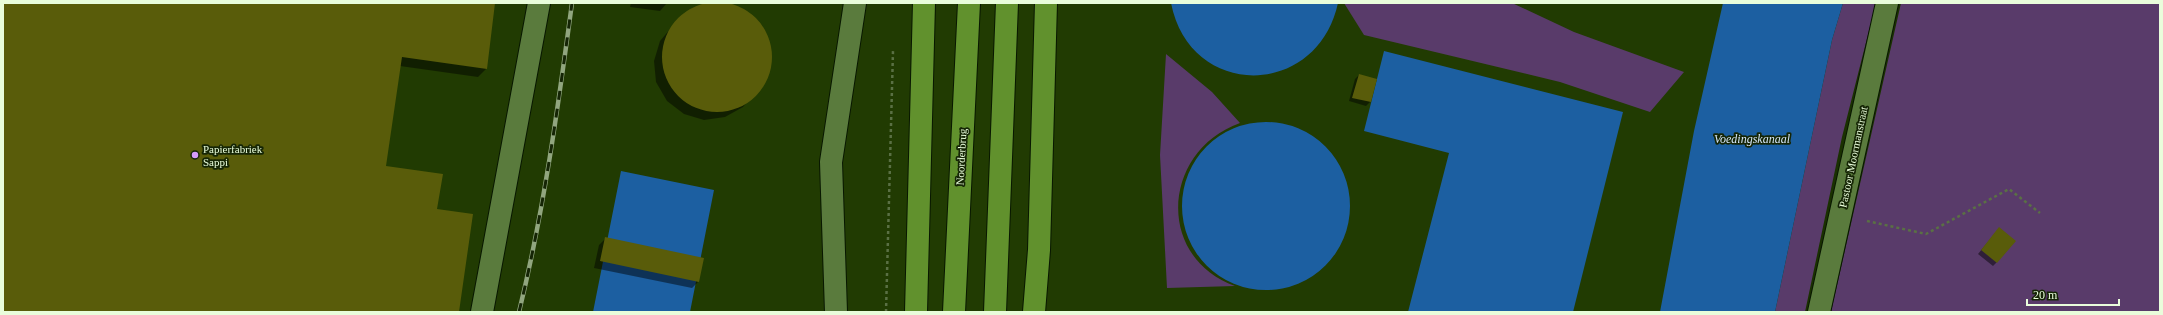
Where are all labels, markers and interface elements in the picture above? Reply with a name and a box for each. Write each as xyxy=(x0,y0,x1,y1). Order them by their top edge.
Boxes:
street label: Pastoor Moormanstraat xyxy=(1836,105,1870,209)
street label: Noorderbrug xyxy=(954,128,969,186)
water label: Voedingskanaal xyxy=(1714,132,1791,146)
place label: Papierfabriek Sappi xyxy=(203,143,263,168)
marker: Papierfabriek Sappi xyxy=(190,150,200,160)
scale bar xyxy=(2027,281,2119,307)
text: 20 m xyxy=(2033,288,2058,302)

